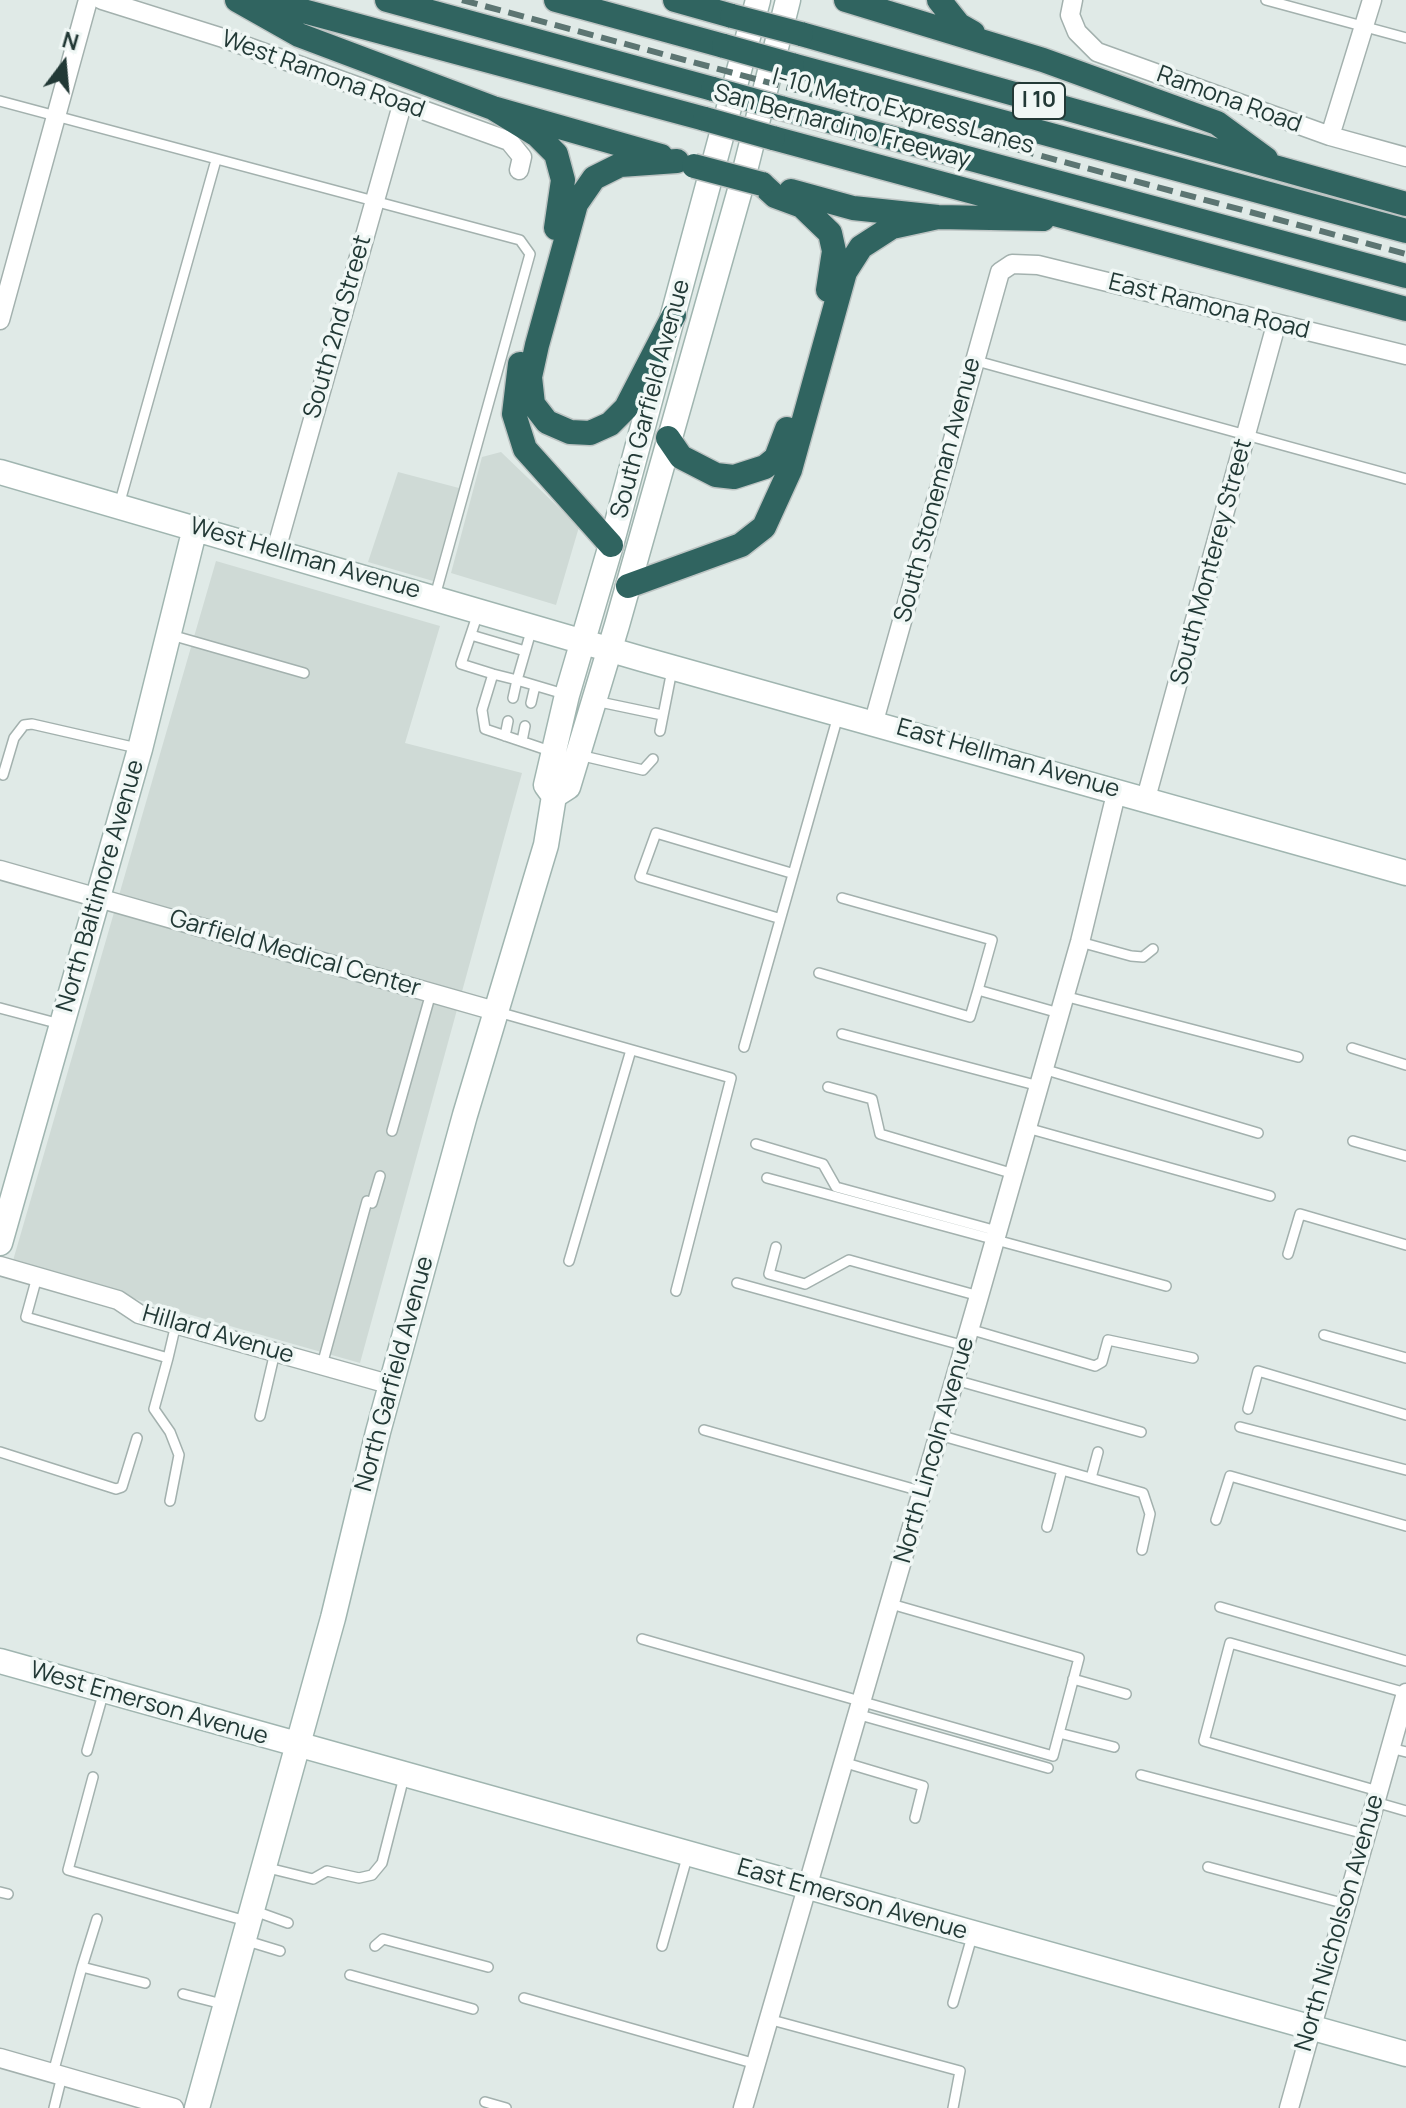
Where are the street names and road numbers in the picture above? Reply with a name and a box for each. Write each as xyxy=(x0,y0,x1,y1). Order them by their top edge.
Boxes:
street label: West Ramona Road xyxy=(217,25,429,125)
street label: Ramona Road xyxy=(1153,60,1305,140)
street label: I-10 Metro ExpressLanes xyxy=(769,63,1037,161)
street label: San Bernardino Freeway xyxy=(710,79,974,175)
road number: I 10 xyxy=(1013,83,1065,119)
street label: South 2nd Street xyxy=(298,232,378,422)
street label: East Ramona Road xyxy=(1105,268,1313,346)
street label: South Garfield Avenue xyxy=(605,276,697,522)
street label: South Stoneman Avenue xyxy=(889,355,987,625)
street label: South Monterey Street xyxy=(1165,436,1259,688)
street label: West Hellman Avenue xyxy=(186,512,424,606)
street label: East Hellman Avenue xyxy=(893,713,1123,805)
street label: North Baltimore Avenue xyxy=(51,757,151,1015)
street label: Garfield Medical Center xyxy=(166,904,424,1004)
street label: North Garfield Avenue xyxy=(350,1253,440,1495)
street label: Hillard Avenue xyxy=(139,1300,297,1370)
street label: North Lincoln Avenue xyxy=(889,1334,981,1566)
street label: West Emerson Avenue xyxy=(27,1656,271,1752)
street label: North Nicholson Avenue xyxy=(1290,1792,1390,2054)
street label: East Emerson Avenue xyxy=(734,1853,970,1947)

